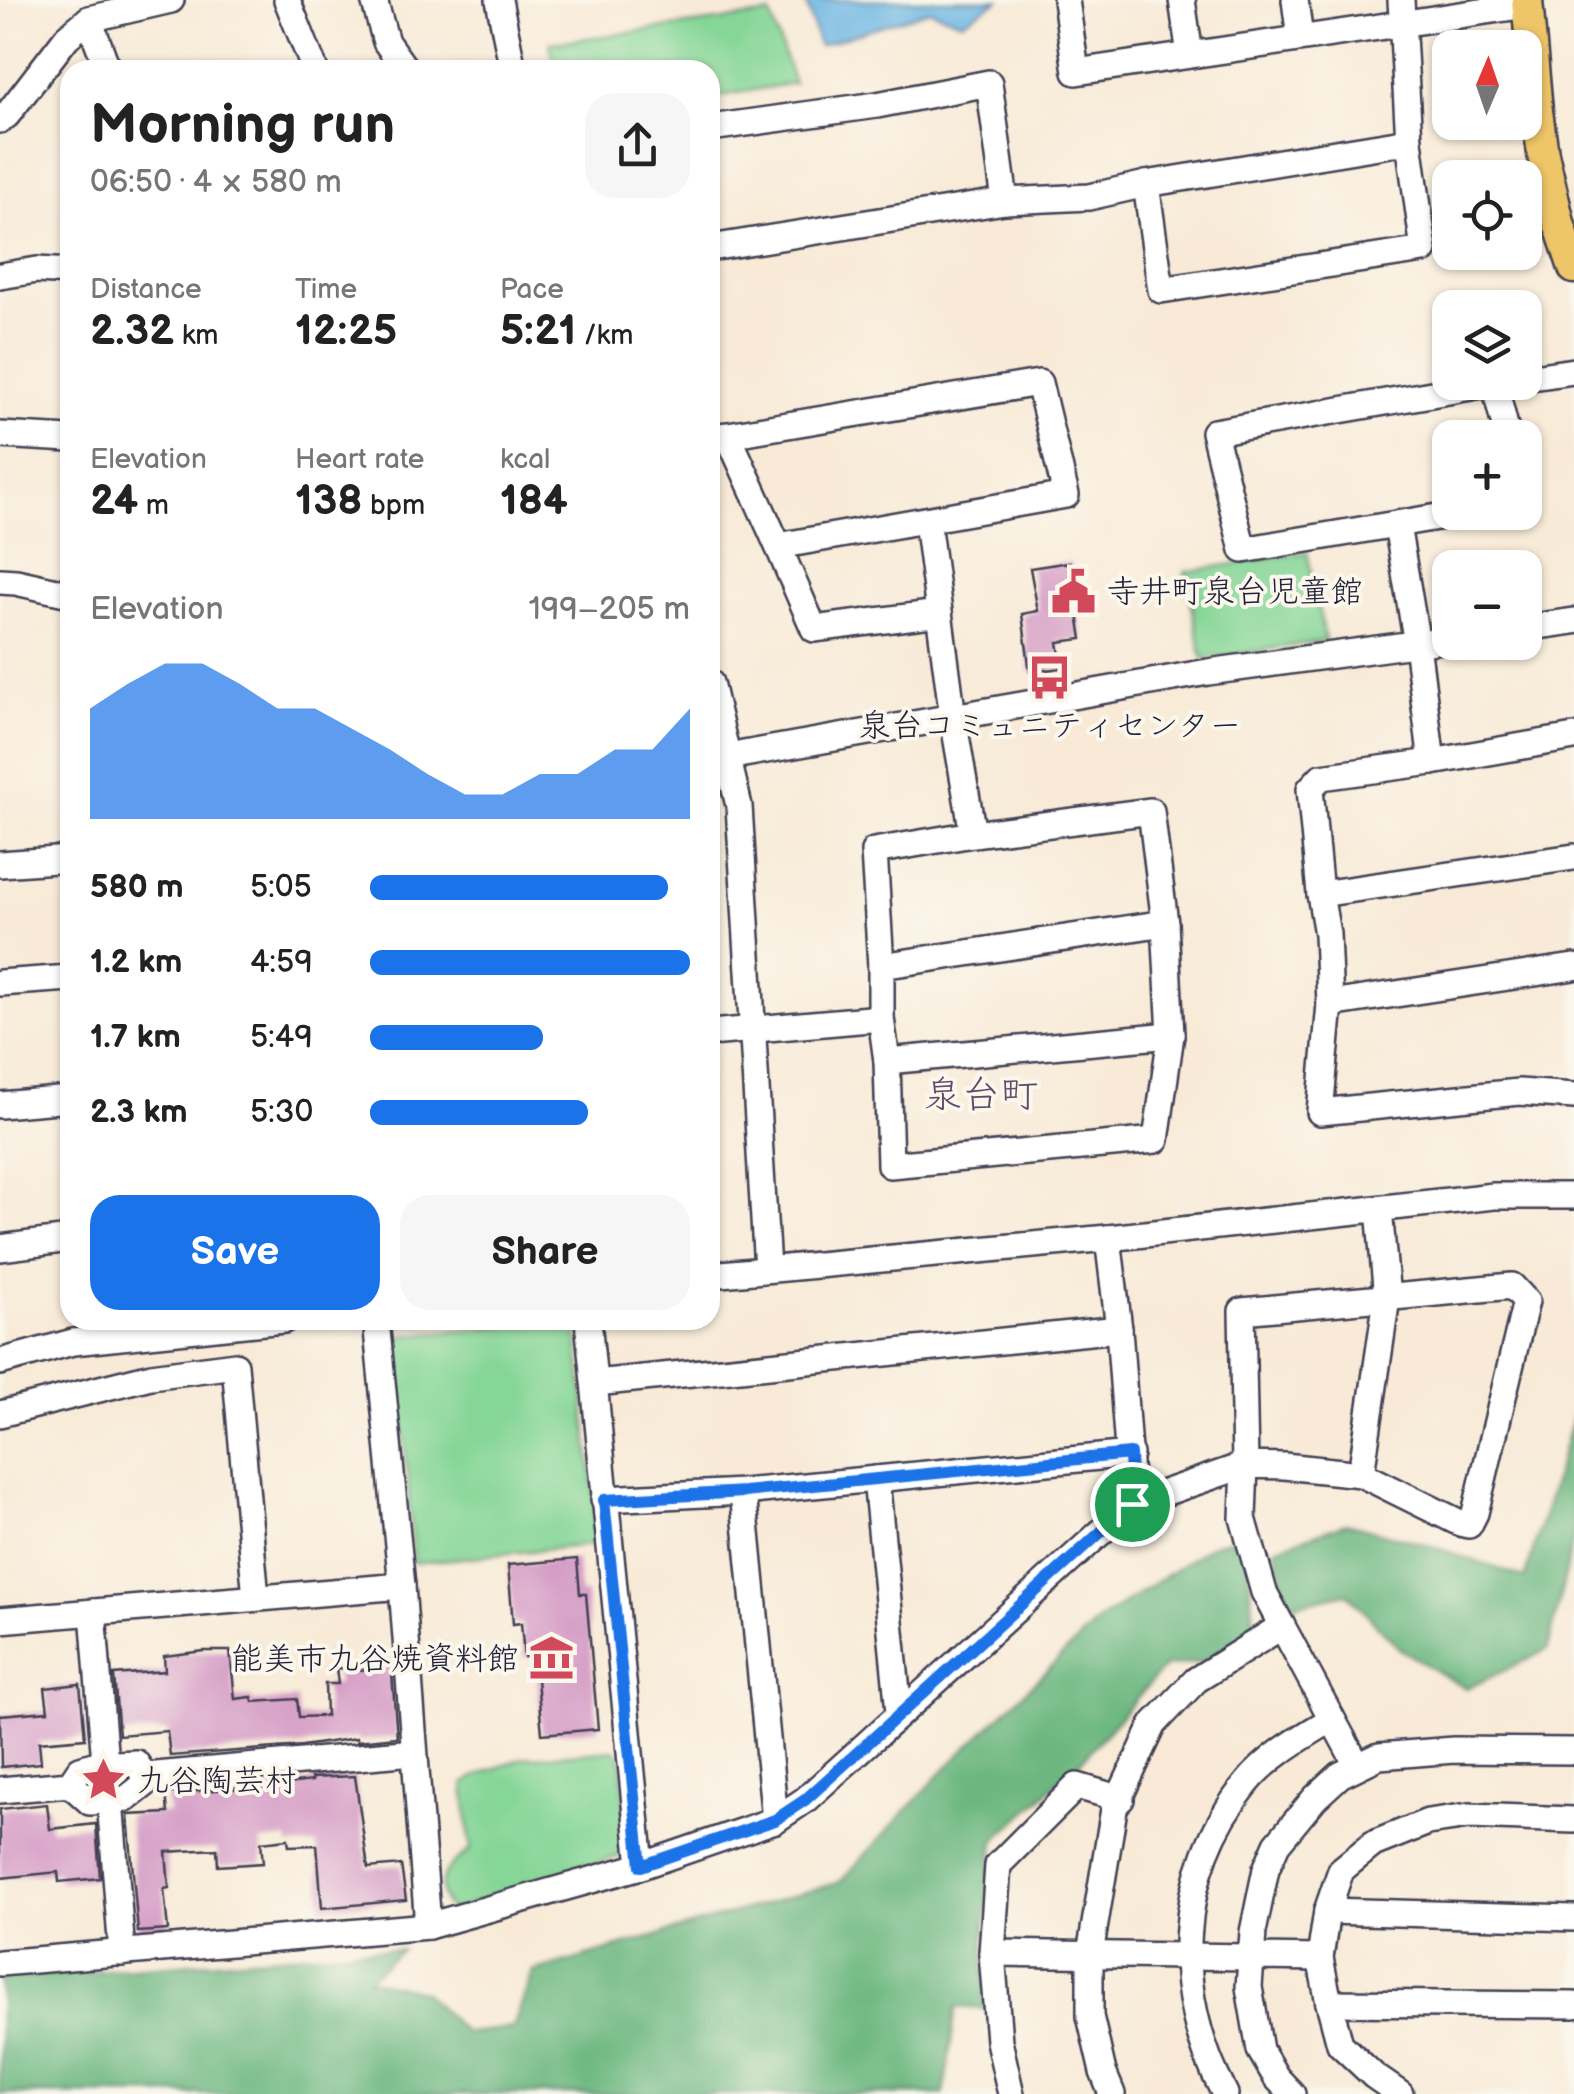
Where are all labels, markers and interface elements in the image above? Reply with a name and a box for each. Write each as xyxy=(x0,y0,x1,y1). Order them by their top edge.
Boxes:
north arrow xyxy=(1432,30,1542,140)
map controls xyxy=(1432,30,1542,660)
text: Morning run xyxy=(90,92,395,159)
button: share xyxy=(585,93,690,198)
button: locate xyxy=(1432,160,1542,270)
text: 06:50 · 4 × 580 m xyxy=(90,163,342,202)
text: Distance xyxy=(90,273,202,306)
text: Time xyxy=(295,273,357,306)
text: Pace xyxy=(500,273,564,306)
button: layers xyxy=(1432,290,1542,400)
text: 2.32 xyxy=(90,306,174,357)
text: 12:25 xyxy=(295,306,397,357)
text: 5:21 xyxy=(500,306,576,357)
text: km xyxy=(174,319,219,352)
text: /km xyxy=(576,319,633,352)
button: + xyxy=(1432,420,1542,530)
text: Elevation xyxy=(90,443,207,476)
text: Heart rate xyxy=(295,443,424,476)
text: kcal xyxy=(500,443,550,476)
text: 24 xyxy=(90,476,138,527)
text: 138 xyxy=(295,476,362,527)
text: 184 xyxy=(500,476,568,527)
text: m xyxy=(138,489,169,522)
text: bpm xyxy=(362,489,425,522)
button: − xyxy=(1432,550,1542,660)
public building icon: 寺井町泉台児童館 xyxy=(1050,567,1098,615)
place label: 寺井町泉台児童館 xyxy=(1107,573,1363,612)
text: Elevation xyxy=(90,590,223,629)
text: 199–205 m xyxy=(528,590,690,629)
bus stop icon: 泉台コミュニティセンター xyxy=(1026,653,1074,701)
place label: 泉台コミュニティセンター xyxy=(859,707,1241,746)
text: 580 m xyxy=(90,868,184,907)
text: 5:05 xyxy=(250,868,312,907)
text: 1.2 km xyxy=(90,943,182,982)
text: 4:59 xyxy=(250,943,313,982)
text: 1.7 km xyxy=(90,1018,181,1057)
text: 5:49 xyxy=(250,1018,313,1057)
district label: 泉台町 xyxy=(924,1073,1038,1118)
text: 2.3 km xyxy=(90,1093,188,1132)
text: 5:30 xyxy=(250,1093,313,1132)
button: Save xyxy=(90,1195,380,1310)
button: Share xyxy=(400,1195,690,1310)
pin xyxy=(1090,1462,1175,1547)
icon: arrive xyxy=(1105,1477,1160,1532)
museum icon: 能美市九谷焼資料館 xyxy=(528,1634,576,1682)
place label: 能美市九谷焼資料館 xyxy=(231,1640,519,1679)
place icon: 九谷陶芸村 xyxy=(80,1756,128,1804)
place label: 九谷陶芸村 xyxy=(137,1762,297,1801)

